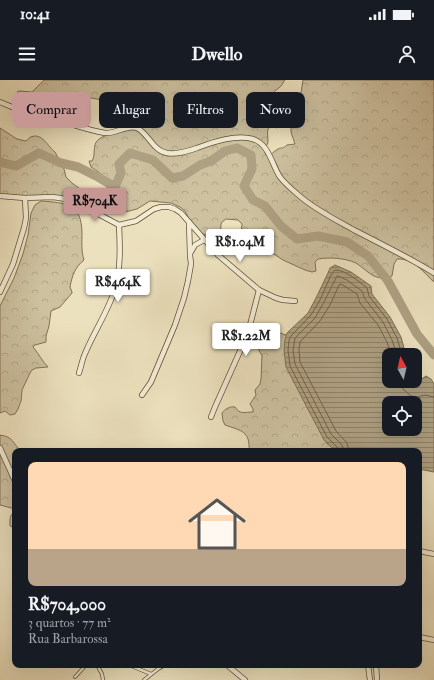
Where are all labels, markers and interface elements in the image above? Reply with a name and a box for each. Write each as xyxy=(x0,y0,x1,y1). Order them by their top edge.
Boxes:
text: 10:41 xyxy=(20,5,50,24)
icon: menu xyxy=(16,43,38,65)
text: Dwello xyxy=(192,43,242,66)
icon: person xyxy=(396,43,418,65)
chip: Comprar xyxy=(12,92,91,128)
chip: Alugar xyxy=(99,92,165,128)
chip: Filtros xyxy=(173,92,238,128)
chip: Novo xyxy=(246,92,305,128)
pin: R$704K xyxy=(62,188,128,222)
text: R$704K xyxy=(72,193,118,209)
pin: R$1.04M xyxy=(203,229,277,263)
text: R$1.04M xyxy=(215,234,265,250)
pin: R$464K xyxy=(85,269,151,303)
text: R$464K xyxy=(95,274,141,290)
pin: R$1.22M xyxy=(209,323,283,357)
text: R$1.22M xyxy=(221,328,271,344)
north arrow xyxy=(382,348,422,388)
map controls xyxy=(382,348,422,436)
button: locate xyxy=(382,396,422,436)
icon: home xyxy=(181,488,253,560)
text: R$704,000 xyxy=(28,594,106,615)
text: 3 quartos · 77 m² xyxy=(28,615,111,631)
text: Rua Barbarossa xyxy=(28,631,108,647)

